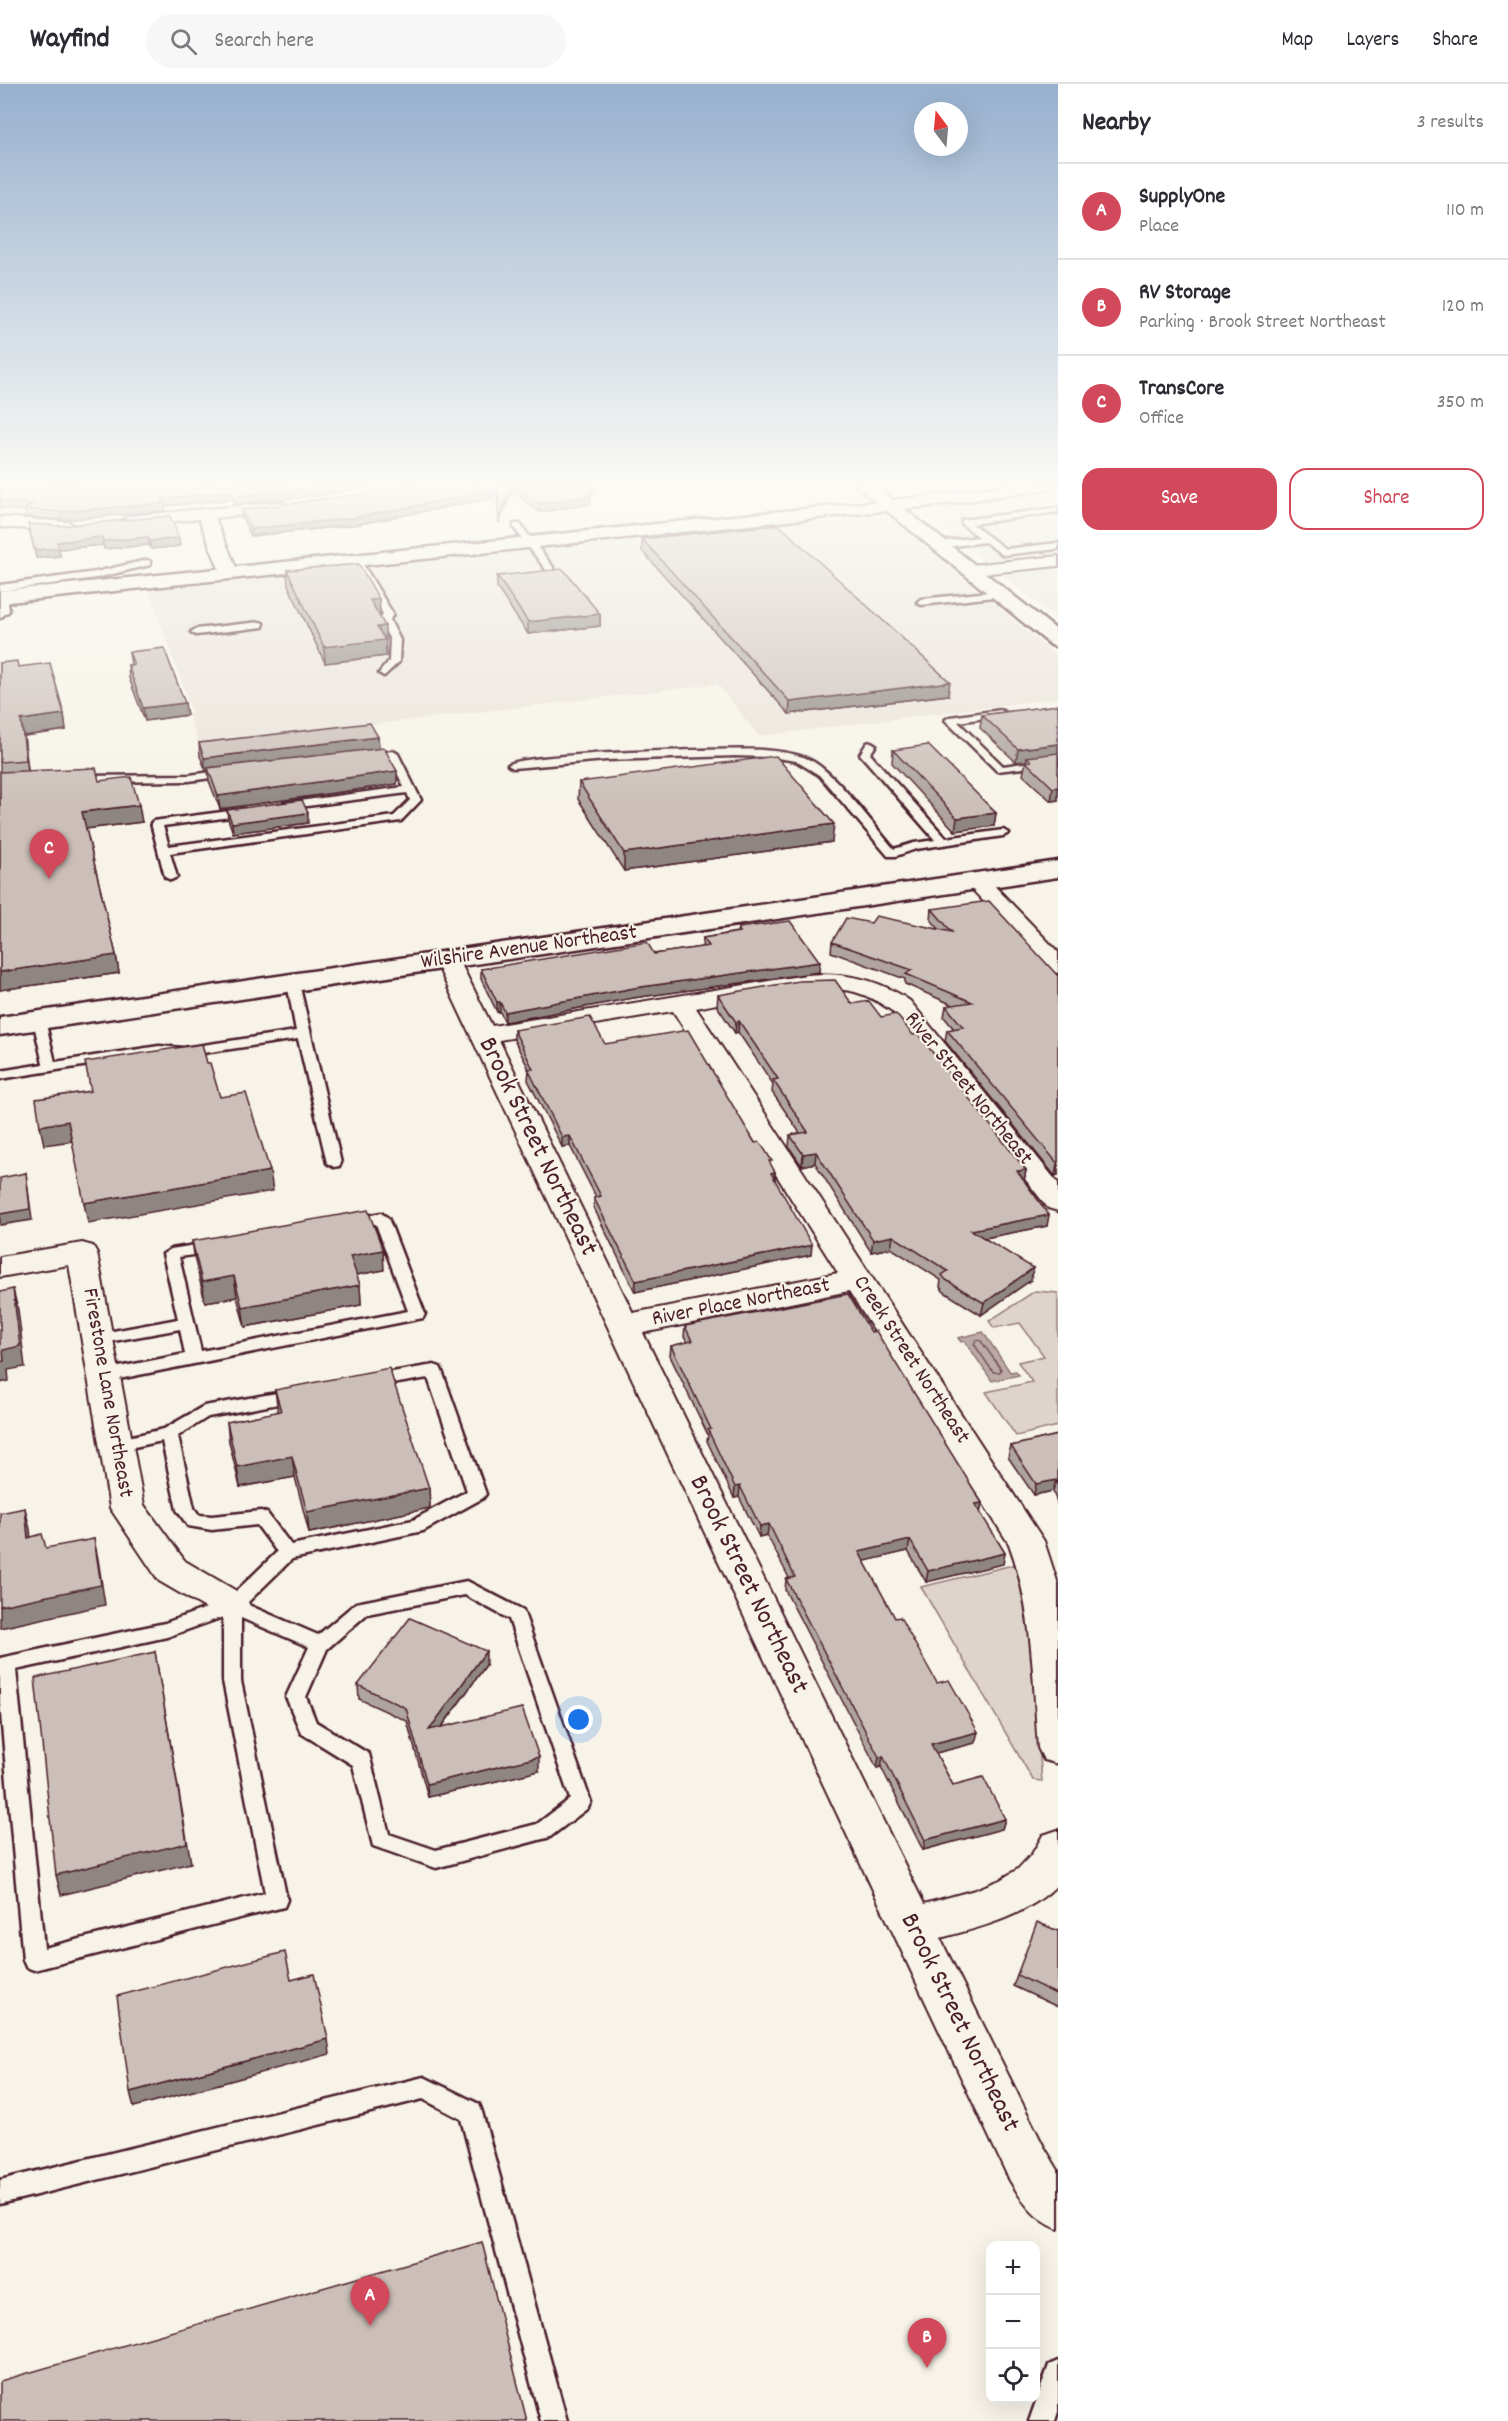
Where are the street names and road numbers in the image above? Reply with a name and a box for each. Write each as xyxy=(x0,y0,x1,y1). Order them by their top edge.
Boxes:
street label: Wilshire Avenue Northeast xyxy=(419,917,639,979)
street label: River Street Northeast xyxy=(896,1006,1040,1172)
street label: Brook Street Northeast xyxy=(467,1031,607,1263)
street label: Creek Street Northeast xyxy=(845,1270,977,1450)
street label: River Place Northeast xyxy=(650,1271,832,1335)
street label: Firestone Lane Northeast xyxy=(73,1286,141,1500)
street label: Brook Street Northeast xyxy=(678,1469,818,1701)
street label: Brook Street Northeast xyxy=(889,1907,1029,2139)

